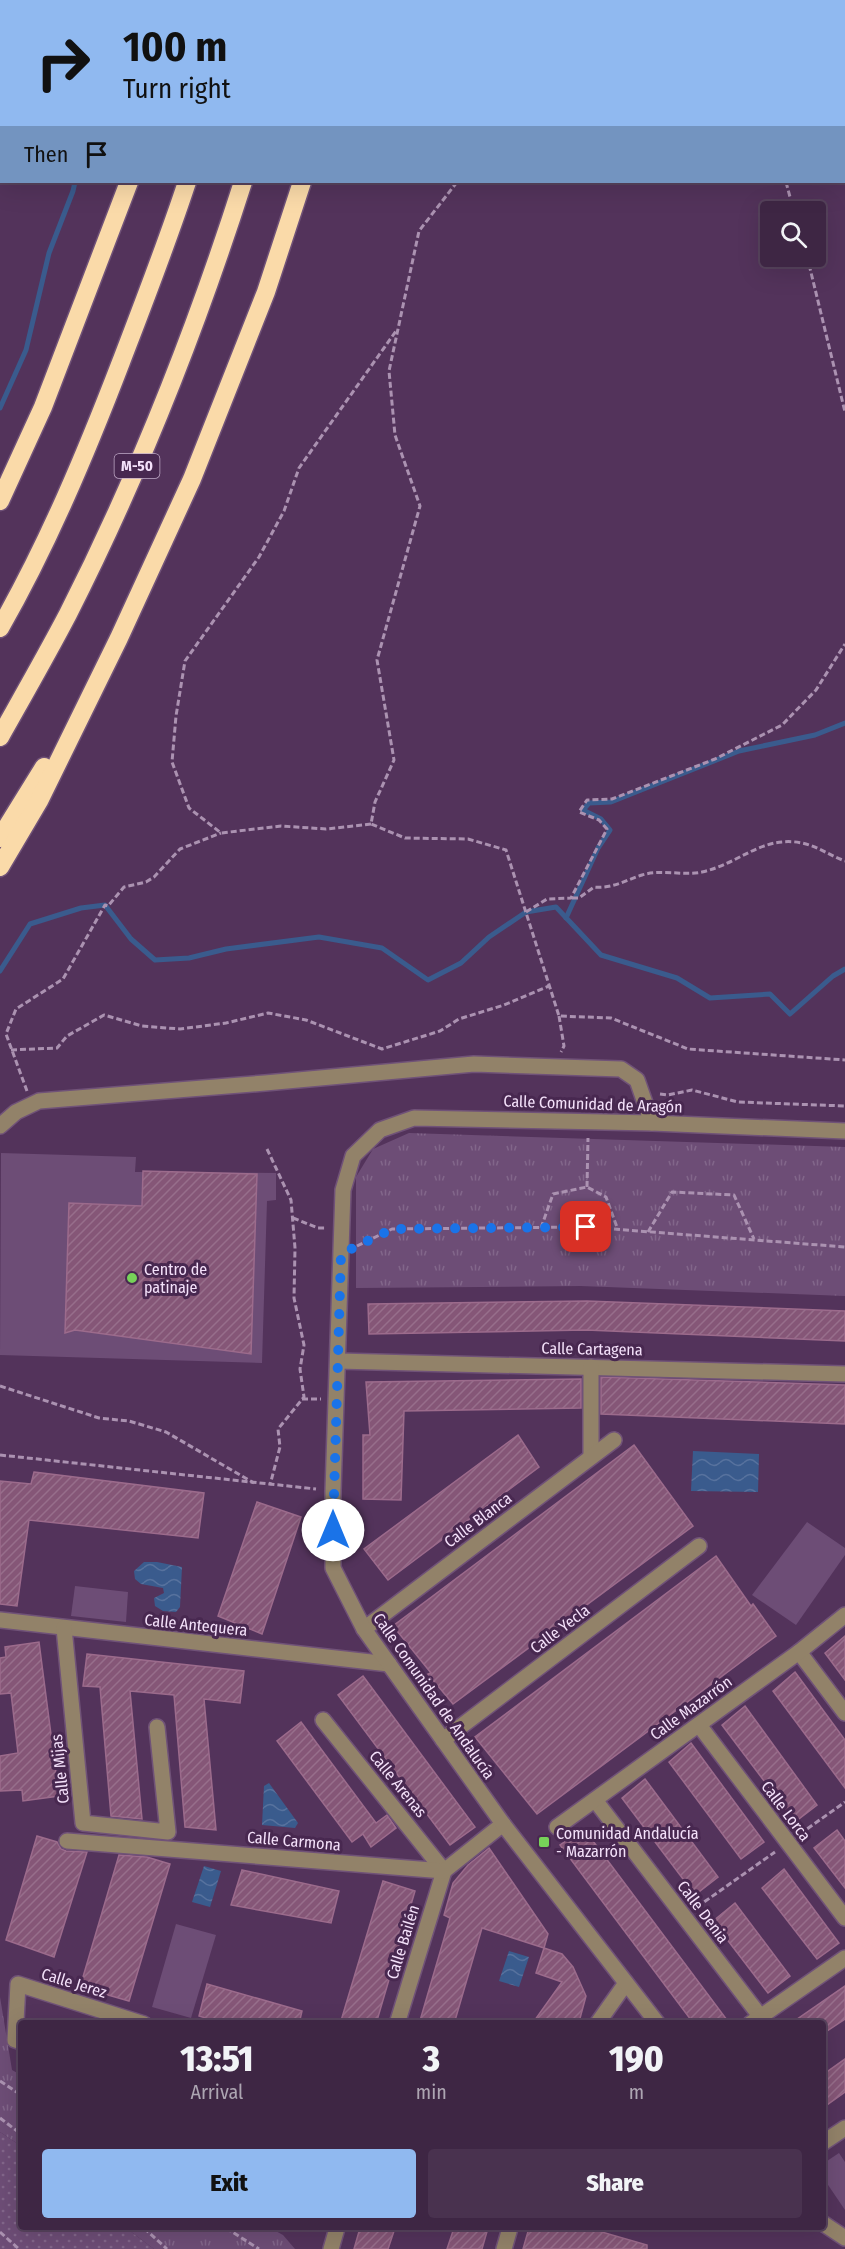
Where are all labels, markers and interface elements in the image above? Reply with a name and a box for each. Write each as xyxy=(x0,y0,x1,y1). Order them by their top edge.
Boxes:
text: 100 m xyxy=(123,22,227,72)
icon: right xyxy=(24,24,102,102)
text: Turn right xyxy=(123,73,231,105)
icon: arrive xyxy=(80,138,113,171)
text: Then xyxy=(24,141,68,168)
map controls xyxy=(760,201,826,267)
button: search xyxy=(760,201,826,267)
road number: M-50 xyxy=(114,454,160,478)
street label: Calle Comunidad de Aragón xyxy=(503,1091,683,1117)
pin xyxy=(560,1201,611,1252)
icon: arrive xyxy=(569,1210,602,1243)
place label: Centro de patinaje xyxy=(144,1260,207,1297)
marker: Centro de patinaje xyxy=(125,1271,139,1285)
street label: Calle Cartagena xyxy=(541,1339,643,1359)
street label: Calle Blanca xyxy=(441,1488,516,1551)
position arrow xyxy=(301,1498,365,1562)
street label: Calle Yecla xyxy=(527,1600,594,1657)
street label: Calle Comunidad de Andalucía xyxy=(369,1609,499,1783)
street label: Calle Antequera xyxy=(144,1610,248,1640)
street label: Calle Mazarrón xyxy=(646,1672,736,1744)
street label: Calle Mijas xyxy=(47,1733,73,1805)
street label: Calle Arenas xyxy=(365,1747,431,1821)
street label: Calle Lorca xyxy=(757,1777,815,1845)
place label: Comunidad Andalucía - Mazarrón xyxy=(556,1824,699,1861)
street label: Calle Carmona xyxy=(246,1827,342,1855)
marker: Comunidad Andalucía - Mazarrón xyxy=(537,1835,551,1849)
street label: Calle Denia xyxy=(673,1877,733,1947)
street label: Calle Bailén xyxy=(383,1903,423,1981)
street label: Calle Jerez xyxy=(39,1964,109,2002)
text: 13:51 xyxy=(180,2037,253,2081)
text: 3 xyxy=(423,2037,440,2081)
text: 190 xyxy=(609,2037,664,2081)
text: Arrival xyxy=(190,2080,243,2104)
text: min xyxy=(416,2080,447,2104)
text: m xyxy=(629,2080,644,2104)
button: Exit xyxy=(42,2149,416,2218)
button: Share xyxy=(428,2149,802,2218)

